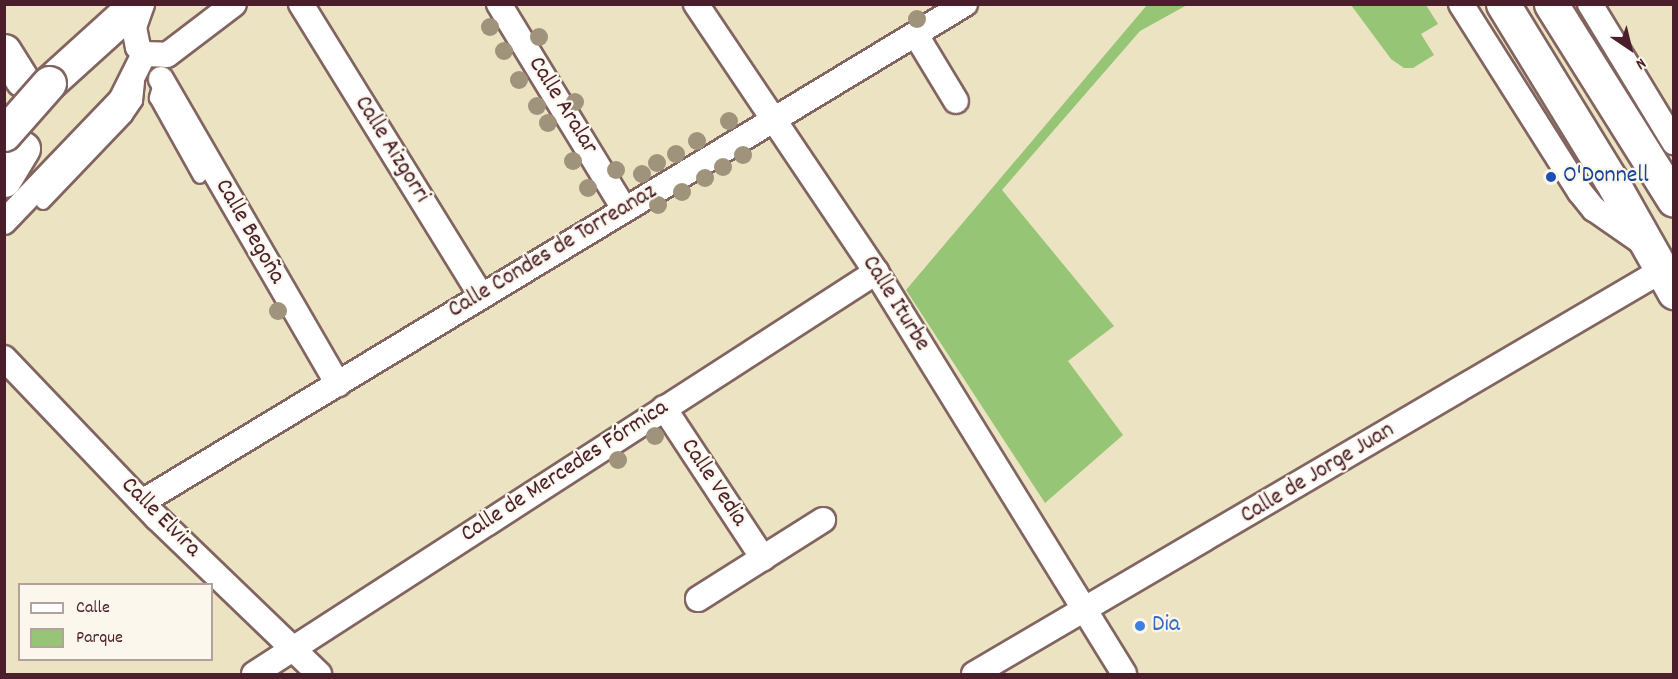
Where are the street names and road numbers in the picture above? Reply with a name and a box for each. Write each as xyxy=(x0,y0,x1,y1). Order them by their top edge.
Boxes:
street label: Calle Aralar xyxy=(521,52,603,160)
street label: Calle Aizgorri xyxy=(347,91,435,209)
street label: Calle Begoña xyxy=(208,175,290,289)
street label: Calle Condes de Torreanaz xyxy=(444,178,662,326)
street label: Calle Iturbe xyxy=(854,251,936,357)
street label: Calle de Mercedes Fórmica xyxy=(456,394,674,550)
street label: Calle de Jorge Juan xyxy=(1236,417,1400,531)
street label: Calle Vedia xyxy=(673,434,753,532)
street label: Calle Elvira xyxy=(114,472,206,564)

